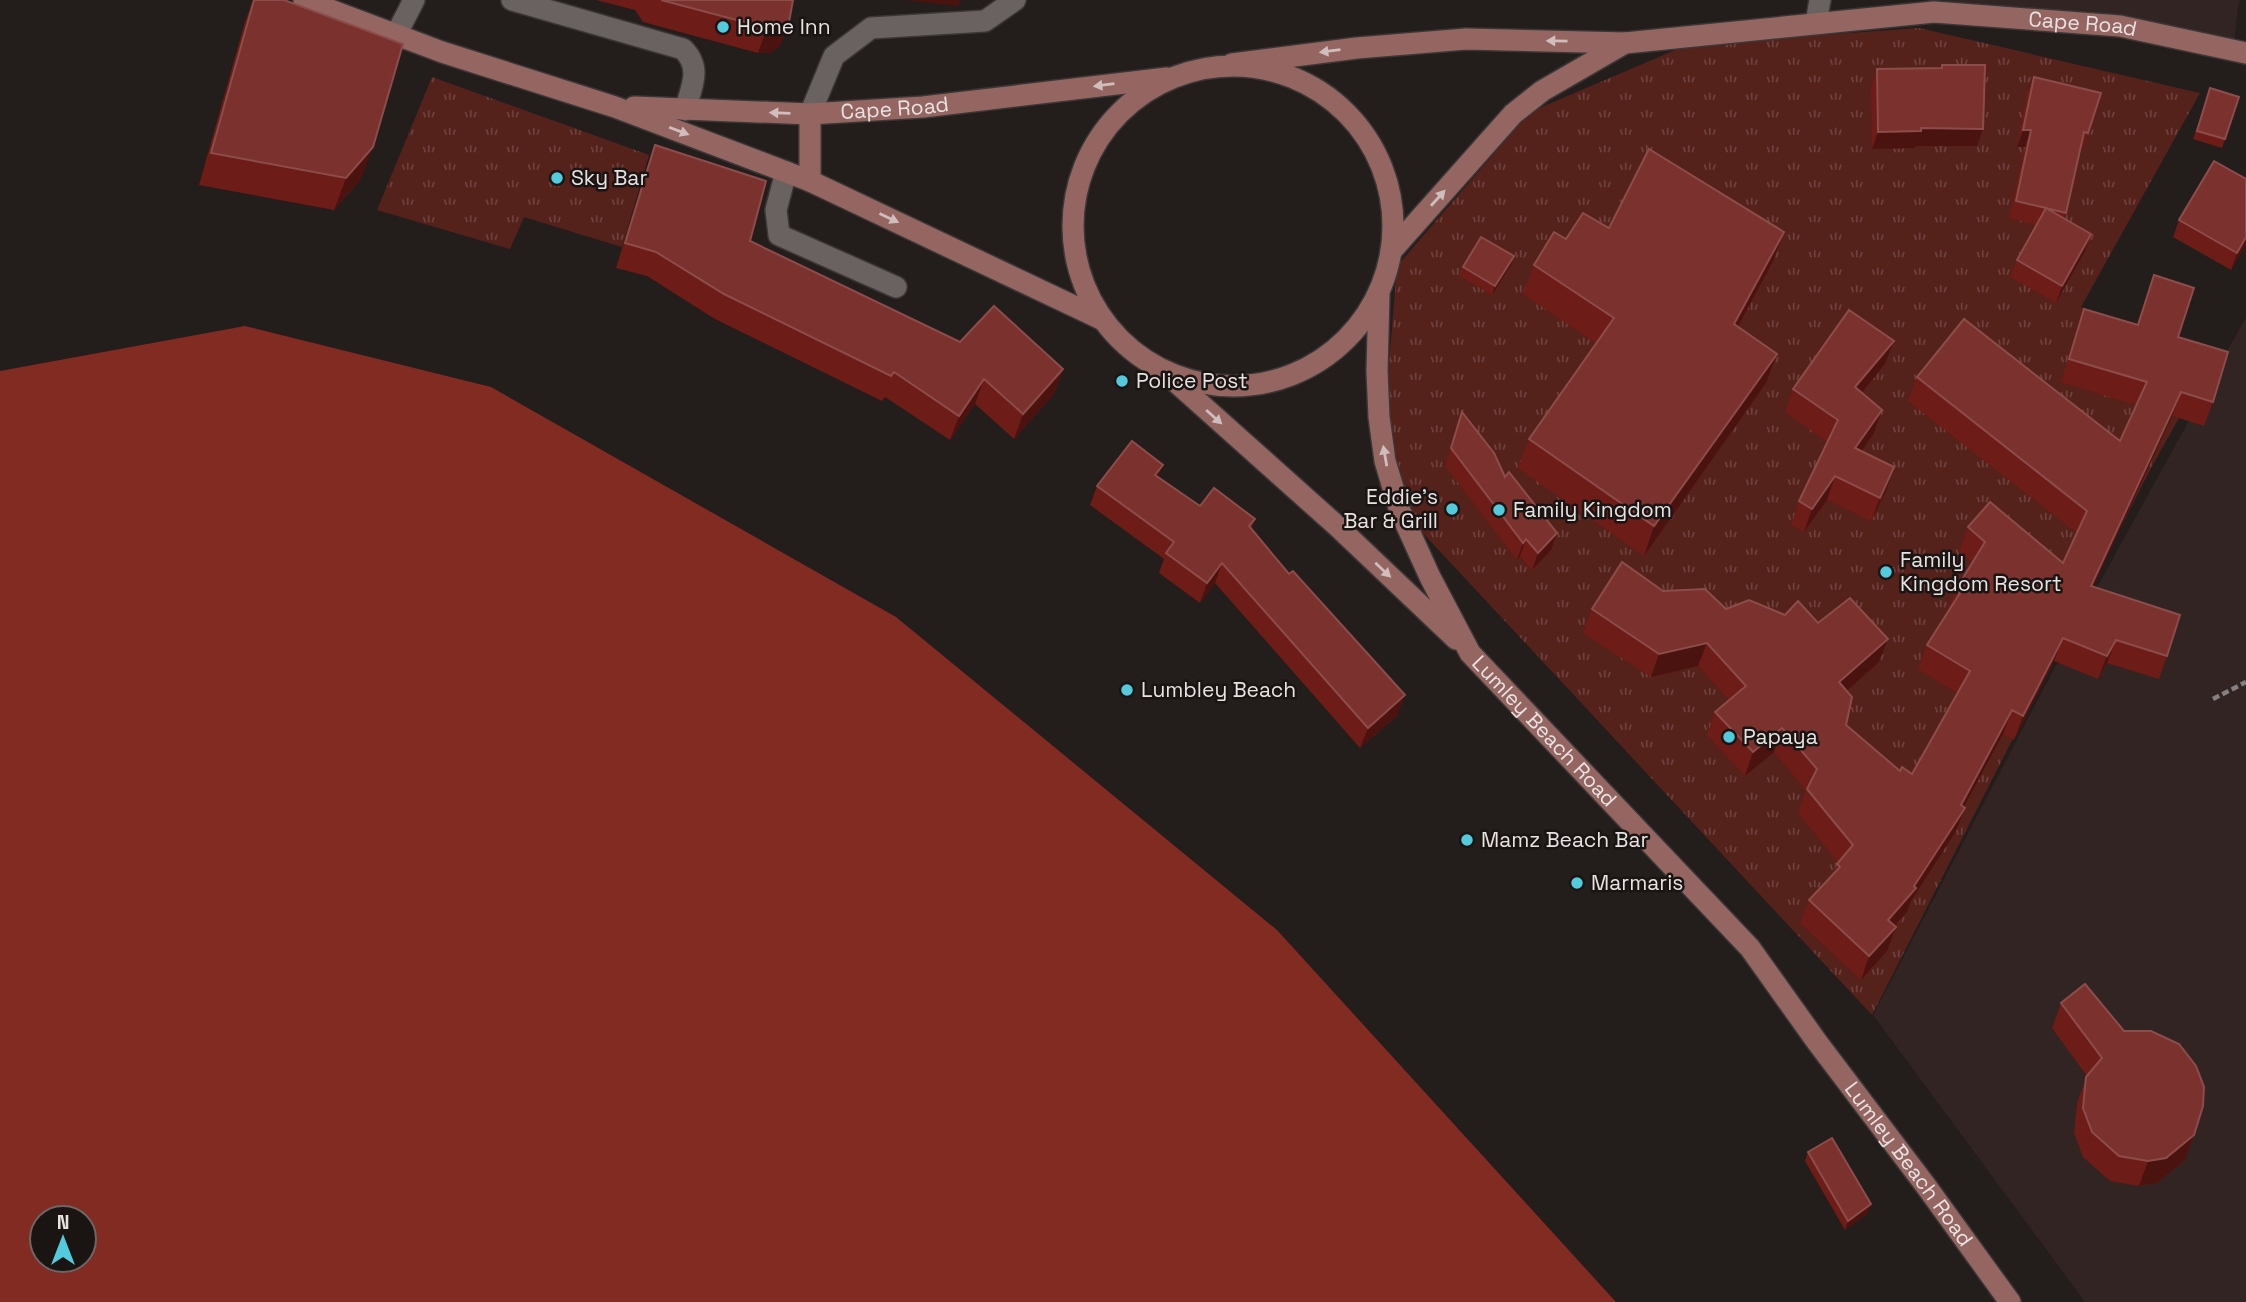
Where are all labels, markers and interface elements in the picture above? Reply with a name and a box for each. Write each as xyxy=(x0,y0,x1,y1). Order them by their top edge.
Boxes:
street label: Cape Road xyxy=(2028,5,2139,42)
place label: Home Inn xyxy=(737,13,831,40)
marker: Home Inn xyxy=(715,19,731,35)
one-way arrow xyxy=(1546,36,1568,47)
one-way arrow xyxy=(1319,46,1341,57)
one-way arrow xyxy=(1093,80,1115,91)
street label: Cape Road xyxy=(840,90,950,125)
one-way arrow xyxy=(769,108,791,119)
one-way arrow xyxy=(668,125,689,136)
place label: Sky Bar xyxy=(571,164,647,191)
marker: Sky Bar xyxy=(549,170,565,186)
one-way arrow xyxy=(1430,189,1446,207)
one-way arrow xyxy=(879,213,899,224)
place label: Police Post xyxy=(1136,367,1248,394)
marker: Police Post xyxy=(1114,373,1130,389)
one-way arrow xyxy=(1205,409,1223,425)
one-way arrow xyxy=(1379,445,1390,467)
place label: Eddie’s Bar & Grill xyxy=(1343,483,1438,534)
place label: Family Kingdom xyxy=(1513,496,1672,523)
marker: Eddie’s Bar & Grill xyxy=(1444,501,1460,517)
marker: Family Kingdom xyxy=(1491,502,1507,518)
place label: Family Kingdom Resort xyxy=(1900,546,2062,597)
one-way arrow xyxy=(1374,561,1391,578)
marker: Family Kingdom Resort xyxy=(1878,564,1894,580)
street label: Lumley Beach Road xyxy=(1466,650,1623,812)
place label: Lumbley Beach xyxy=(1141,676,1296,703)
marker: Lumbley Beach xyxy=(1119,682,1135,698)
place label: Papaya xyxy=(1743,723,1818,750)
marker: Papaya xyxy=(1721,729,1737,745)
place label: Mamz Beach Bar xyxy=(1481,826,1649,853)
marker: Mamz Beach Bar xyxy=(1459,832,1475,848)
place label: Marmaris xyxy=(1591,869,1683,896)
marker: Marmaris xyxy=(1569,875,1585,891)
street label: Lumley Beach Road xyxy=(1839,1076,1979,1252)
north arrow xyxy=(28,1204,98,1274)
text: N xyxy=(57,1210,69,1235)

